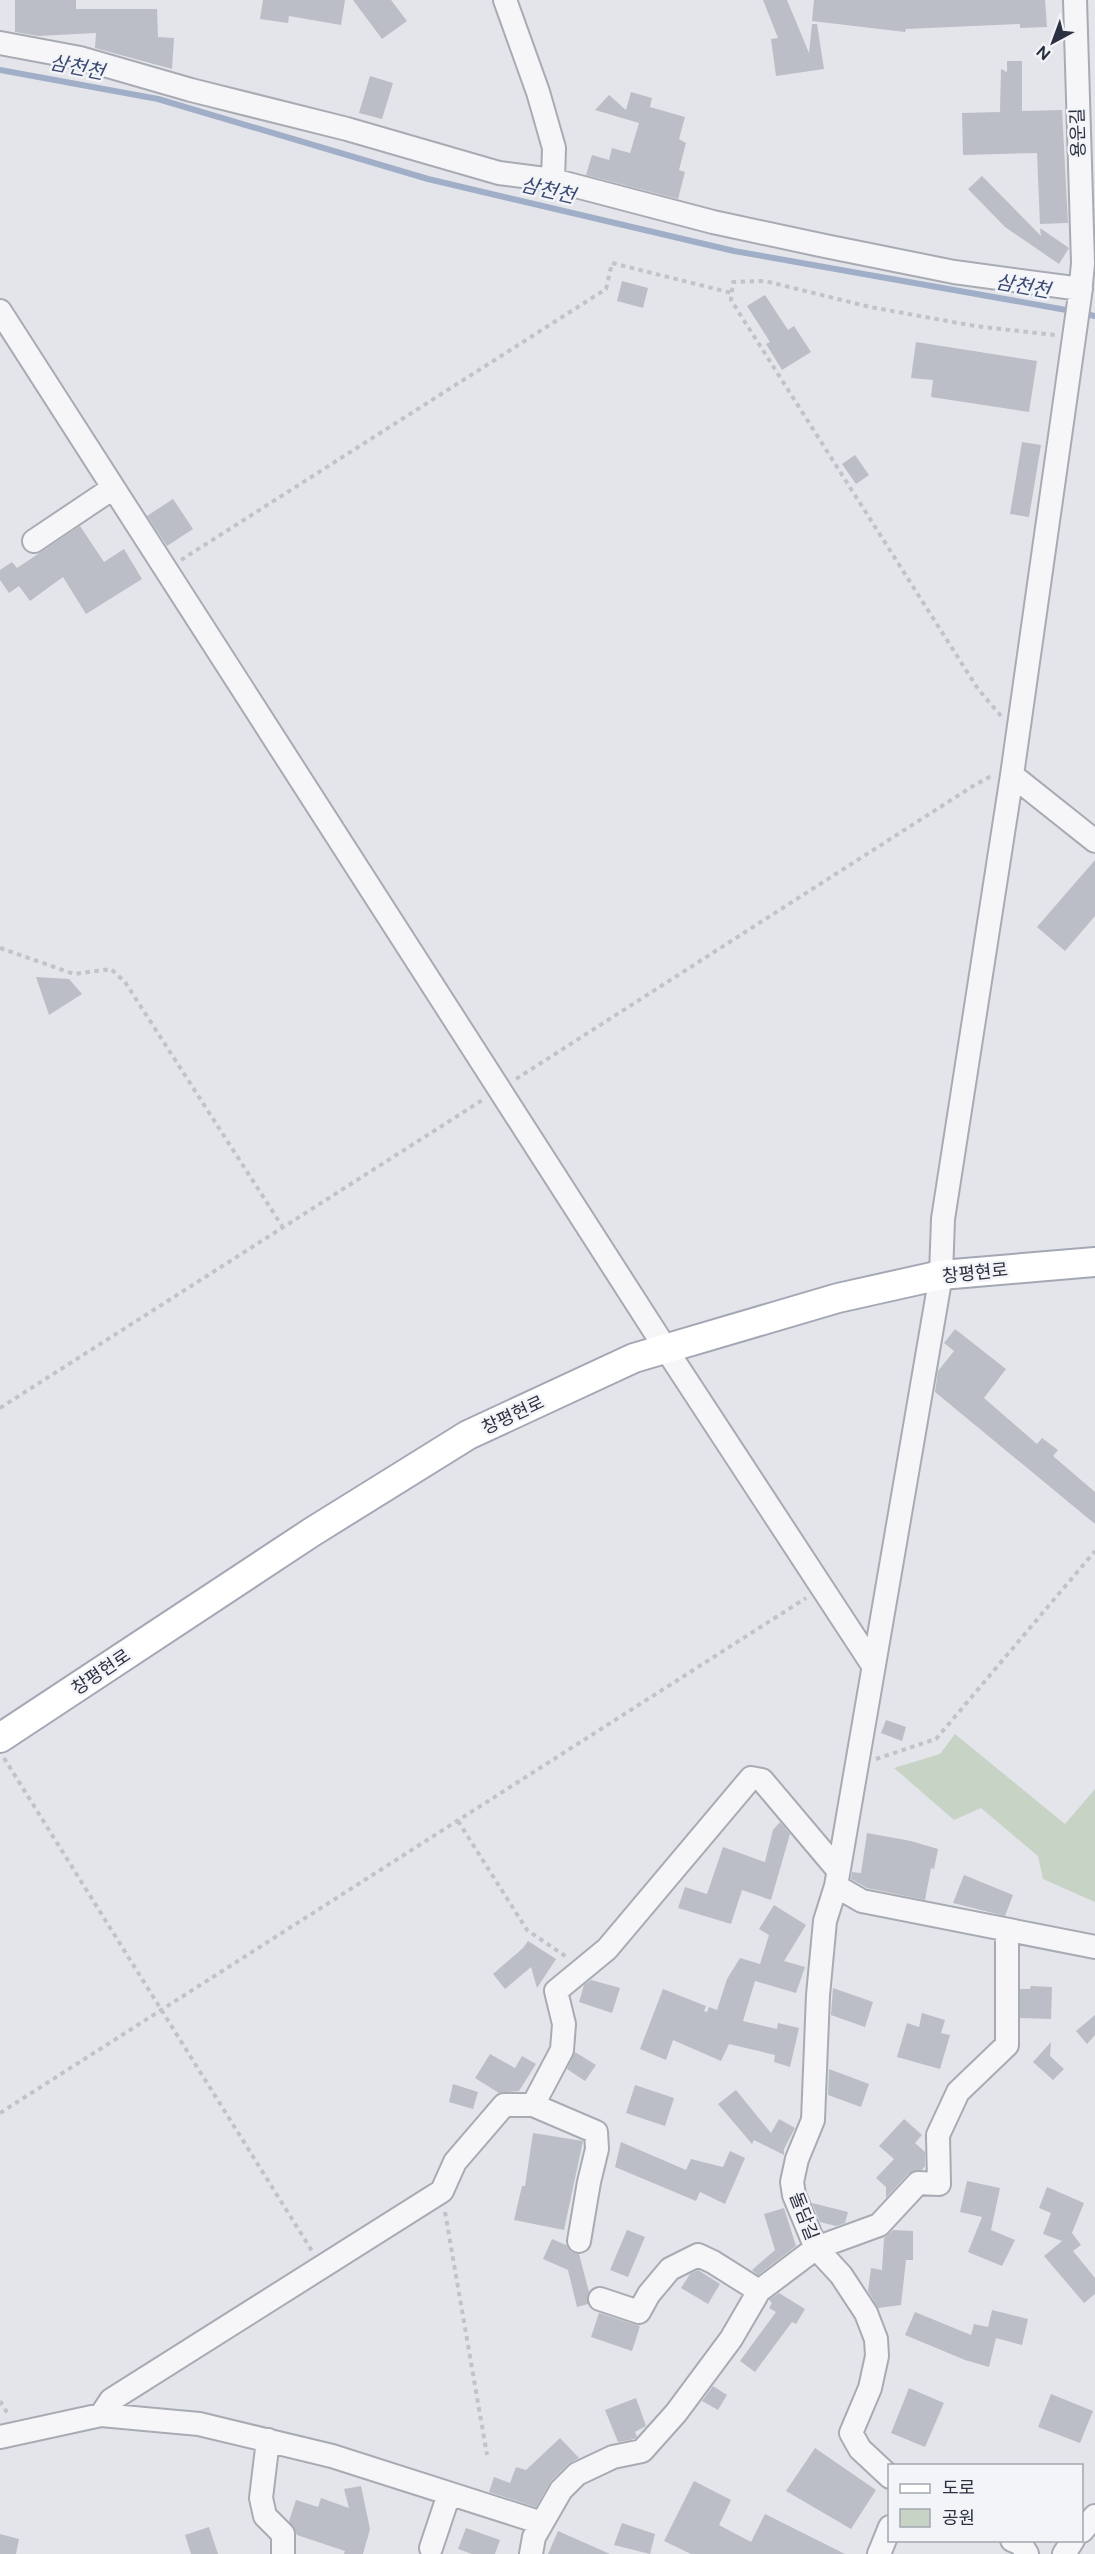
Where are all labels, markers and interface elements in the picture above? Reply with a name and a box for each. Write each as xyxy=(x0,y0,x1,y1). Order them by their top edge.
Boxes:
north arrow xyxy=(1023,12,1083,72)
text: N xyxy=(1033,42,1054,64)
water label: 삼천천 xyxy=(48,50,109,85)
street label: 용운길 xyxy=(1066,108,1090,158)
water label: 삼천천 xyxy=(518,172,580,208)
water label: 삼천천 xyxy=(994,269,1055,303)
street label: 창평현로 xyxy=(941,1259,1009,1287)
street label: 창평현로 xyxy=(478,1391,548,1439)
street label: 창평현로 xyxy=(67,1644,135,1700)
street label: 돌담길 xyxy=(785,2189,823,2243)
legend xyxy=(888,2464,1083,2542)
text: 도로 xyxy=(942,2477,975,2499)
text: 공원 xyxy=(942,2507,975,2529)

